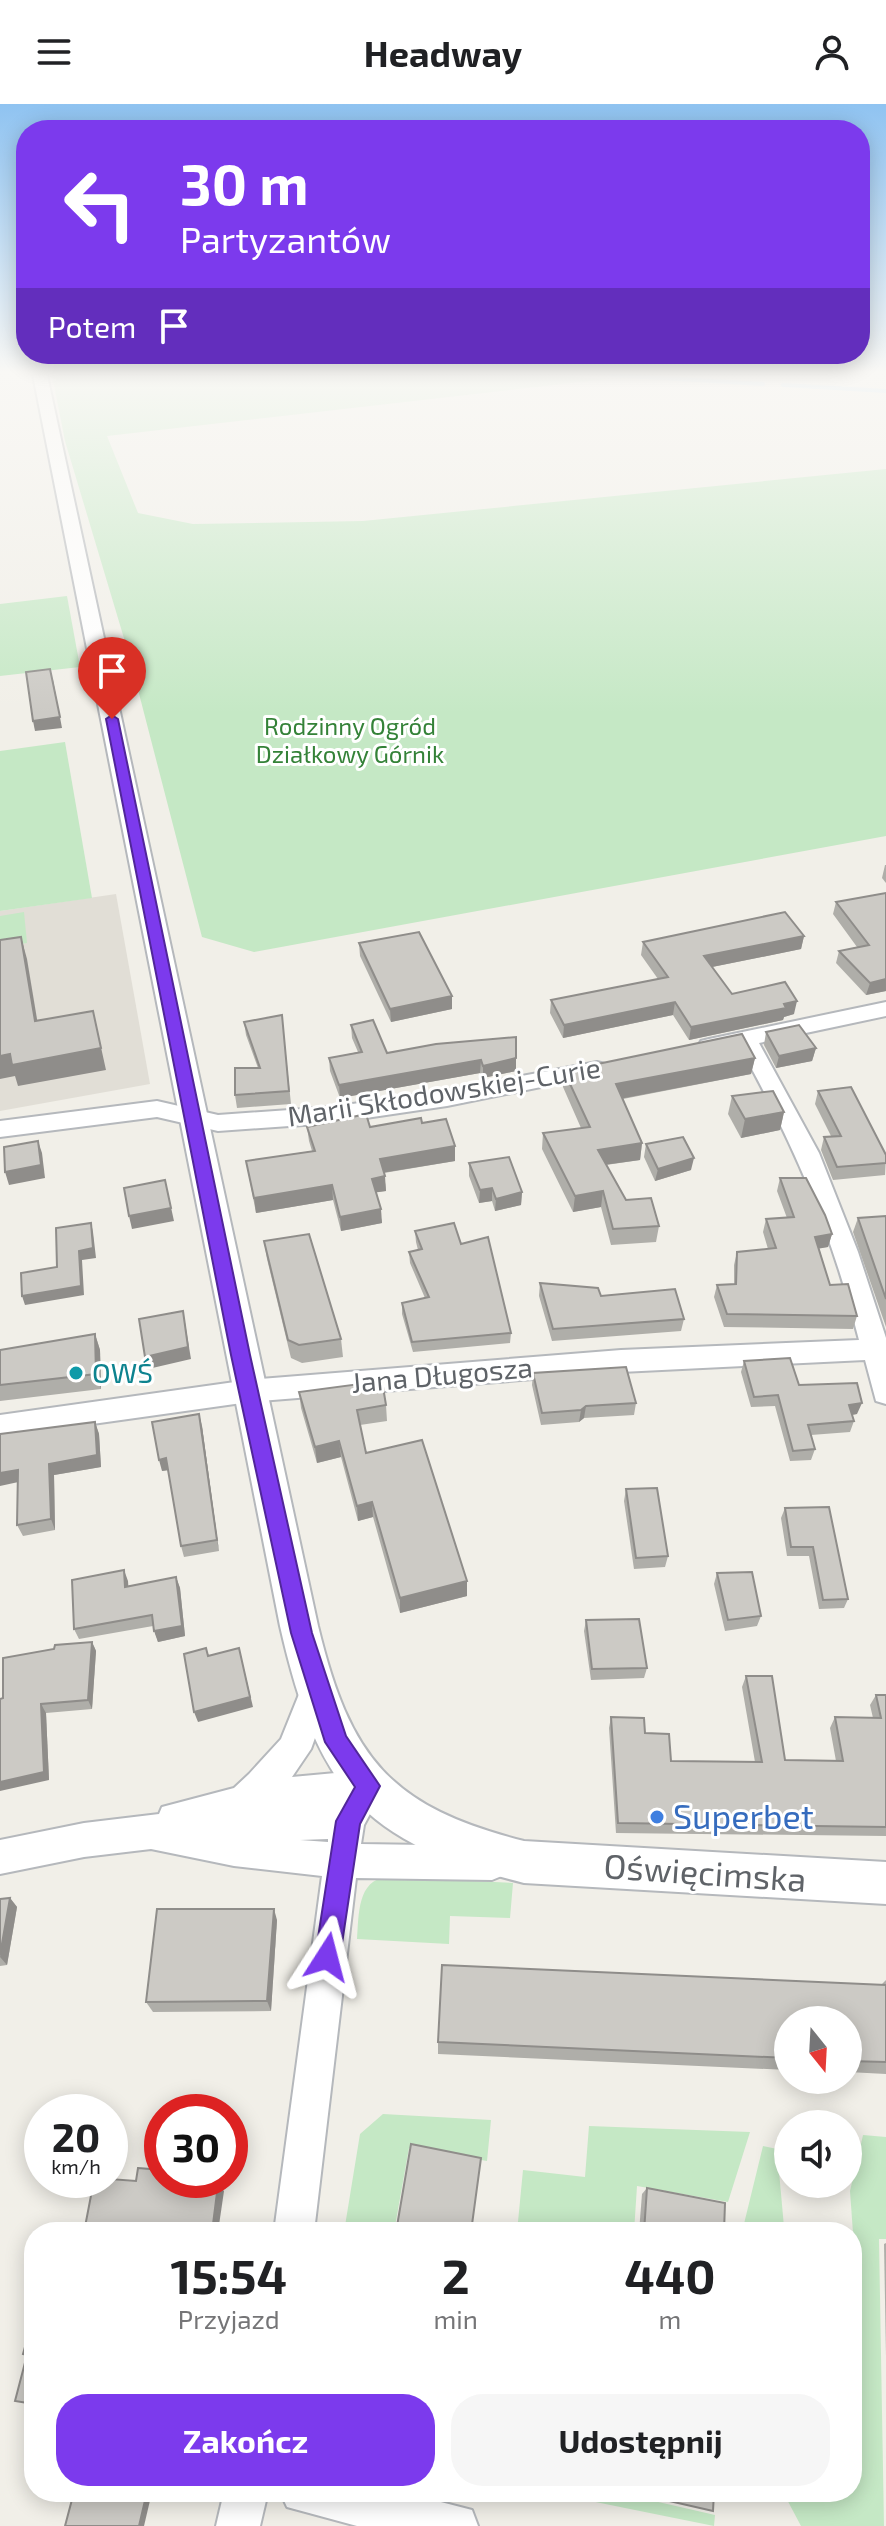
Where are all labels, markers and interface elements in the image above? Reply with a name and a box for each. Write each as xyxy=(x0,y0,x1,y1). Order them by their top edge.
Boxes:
icon: menu xyxy=(32,30,76,74)
icon: person xyxy=(810,30,854,74)
text: Headway xyxy=(364,31,522,74)
text: 30 m xyxy=(180,149,309,216)
icon: left xyxy=(48,152,152,256)
text: Partyzantów xyxy=(180,217,391,260)
icon: arrive xyxy=(152,304,196,348)
text: Potem xyxy=(48,308,136,344)
pin xyxy=(78,637,146,719)
icon: arrive xyxy=(90,649,134,693)
park label: Rodzinny Ogród Działkowy Górnik xyxy=(256,711,444,768)
street label: Marii Skłodowskiej-Curie xyxy=(285,1049,603,1133)
street label: Jana Długosza xyxy=(350,1349,534,1399)
place label: OWŚ xyxy=(92,1355,153,1389)
marker: OWŚ xyxy=(67,1364,85,1382)
place label: Superbet xyxy=(673,1795,814,1836)
marker: Superbet xyxy=(648,1808,666,1826)
street label: Oświęcimska xyxy=(603,1844,808,1899)
position arrow xyxy=(285,1915,369,1999)
north arrow xyxy=(774,2006,862,2094)
map controls xyxy=(774,2006,862,2198)
speed limit sign: 30 xyxy=(144,2094,248,2198)
button: sound xyxy=(774,2110,862,2198)
text: 20 xyxy=(52,2112,100,2160)
text: km/h xyxy=(51,2154,101,2178)
text: 15:54 xyxy=(170,2246,287,2304)
text: 2 xyxy=(442,2246,470,2304)
text: 440 xyxy=(624,2246,716,2304)
text: Przyjazd xyxy=(178,2303,280,2334)
text: min xyxy=(433,2303,478,2334)
text: m xyxy=(658,2303,681,2334)
button: Zakończ xyxy=(56,2394,435,2486)
button: Udostępnij xyxy=(451,2394,830,2486)

